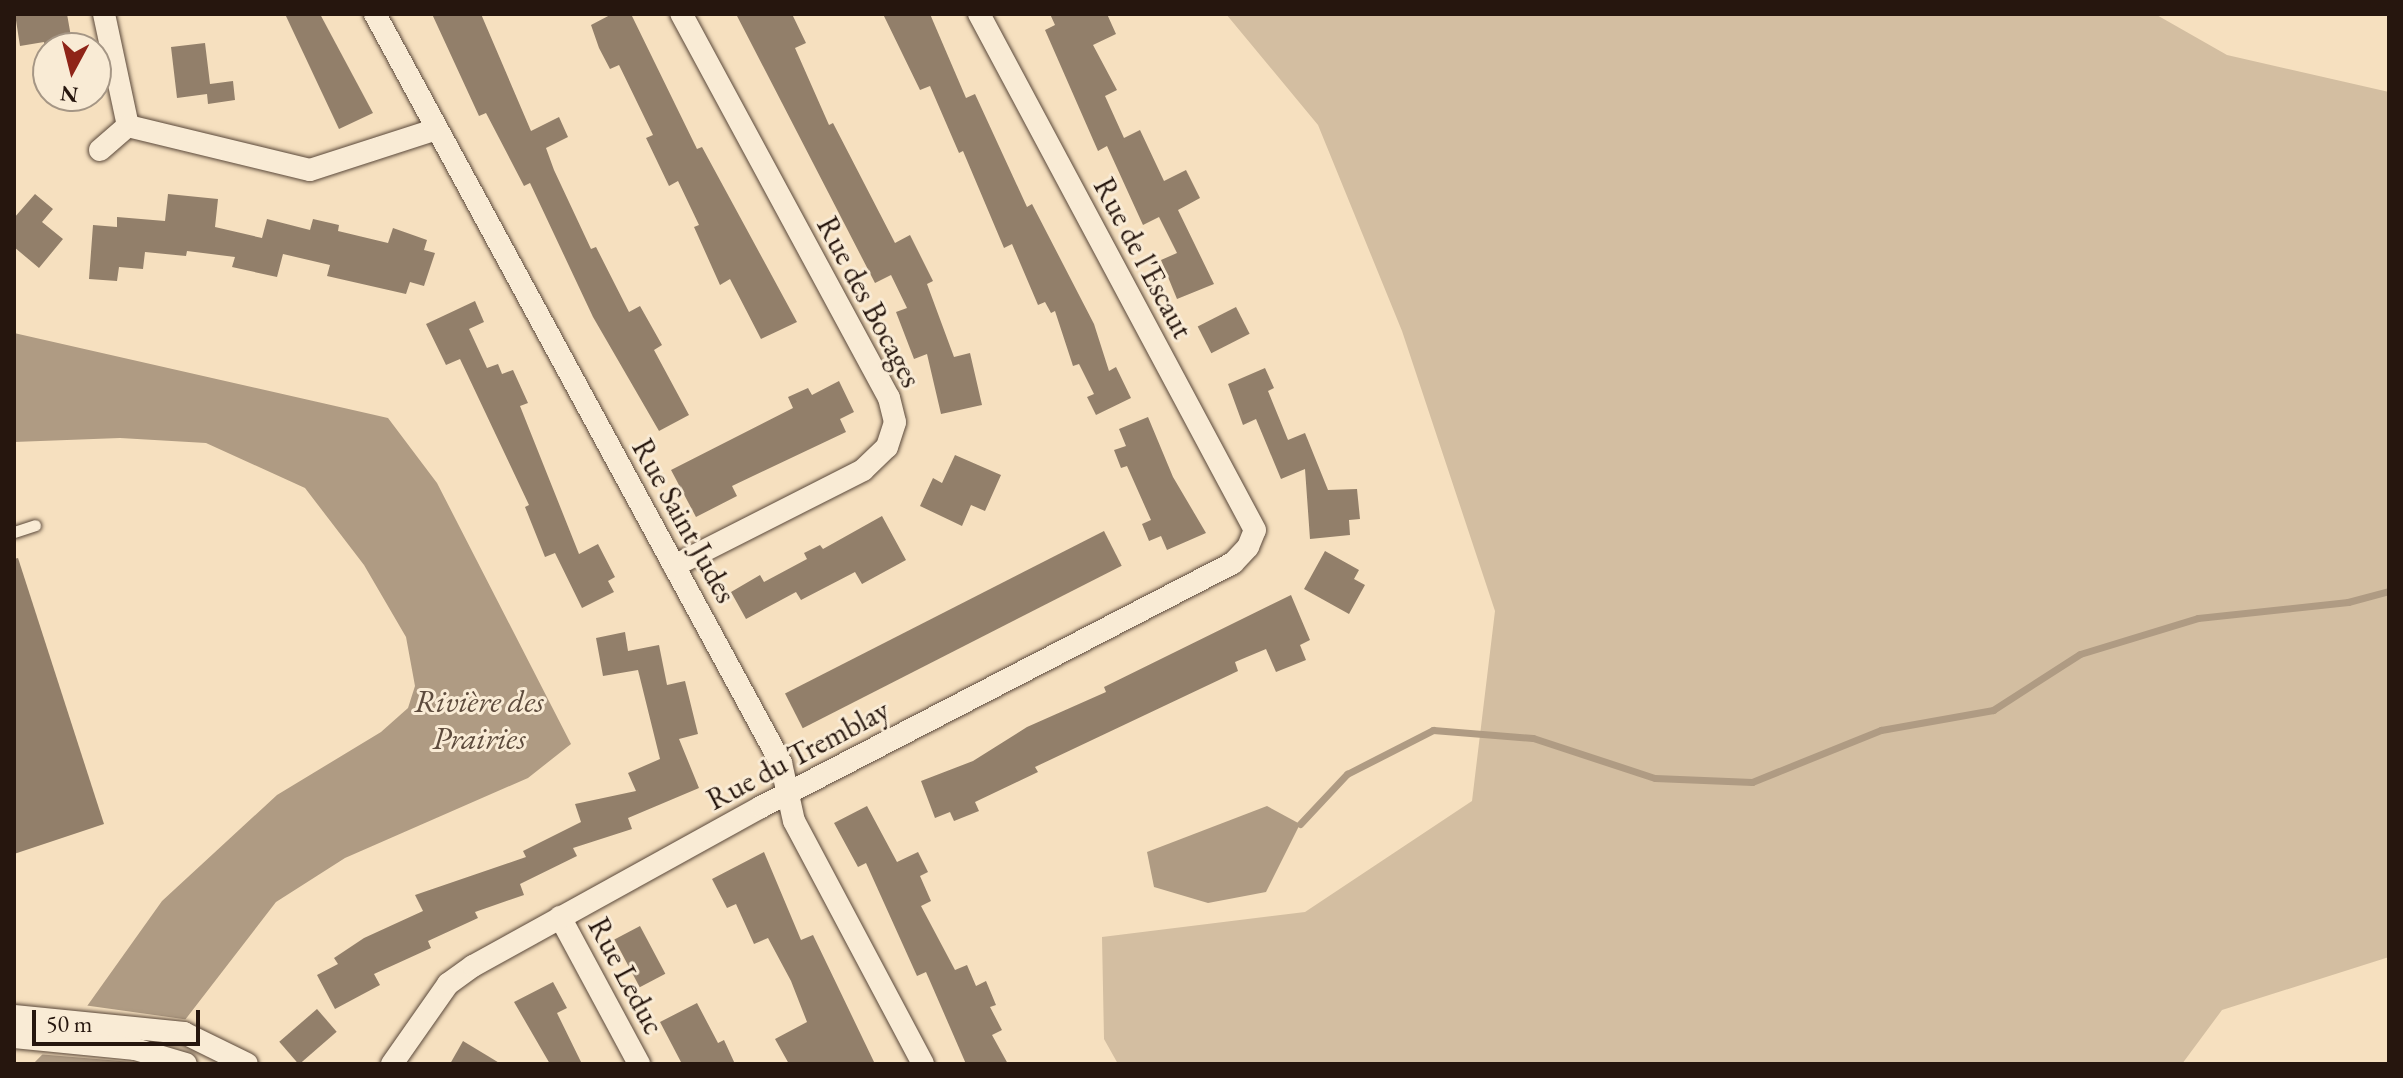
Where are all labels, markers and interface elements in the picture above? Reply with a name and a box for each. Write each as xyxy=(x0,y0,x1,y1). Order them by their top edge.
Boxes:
north arrow xyxy=(32,32,112,112)
text: N xyxy=(59,79,80,110)
street label: Rue de l'Escaut xyxy=(1086,172,1200,344)
street label: Rue des Bocages xyxy=(809,211,929,393)
street label: Rue Saint Judes xyxy=(624,433,744,609)
water label: Rivière des Prairies xyxy=(414,683,544,758)
street label: Rue du Tremblay xyxy=(701,692,895,818)
street label: Rue Leduc xyxy=(580,911,672,1041)
scale bar xyxy=(36,994,204,1044)
text: 50 m xyxy=(46,1008,93,1039)

